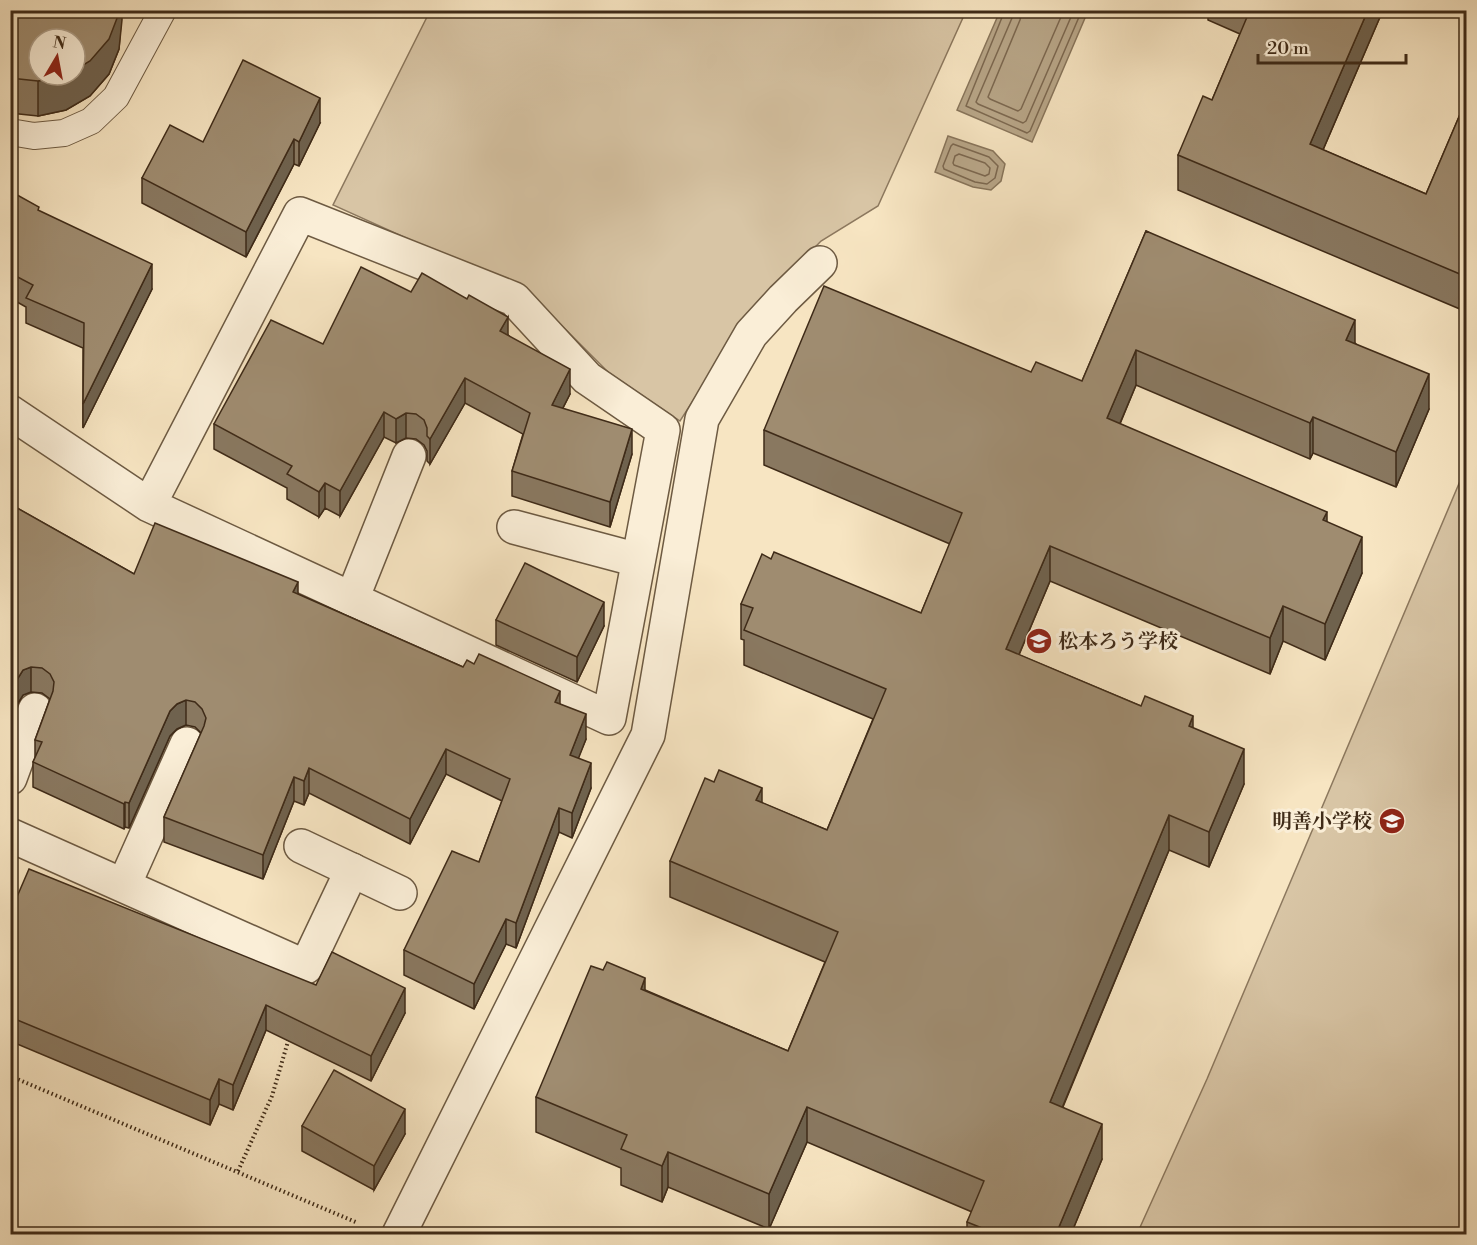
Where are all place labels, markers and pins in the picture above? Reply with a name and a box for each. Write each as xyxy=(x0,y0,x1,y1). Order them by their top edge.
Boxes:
school or university icon: 松本ろう学校 xyxy=(1024,626,1054,656)
place label: 松本ろう学校 xyxy=(1058,630,1178,655)
school or university icon: 明善小学校 xyxy=(1377,806,1407,836)
place label: 明善小学校 xyxy=(1272,810,1372,835)

